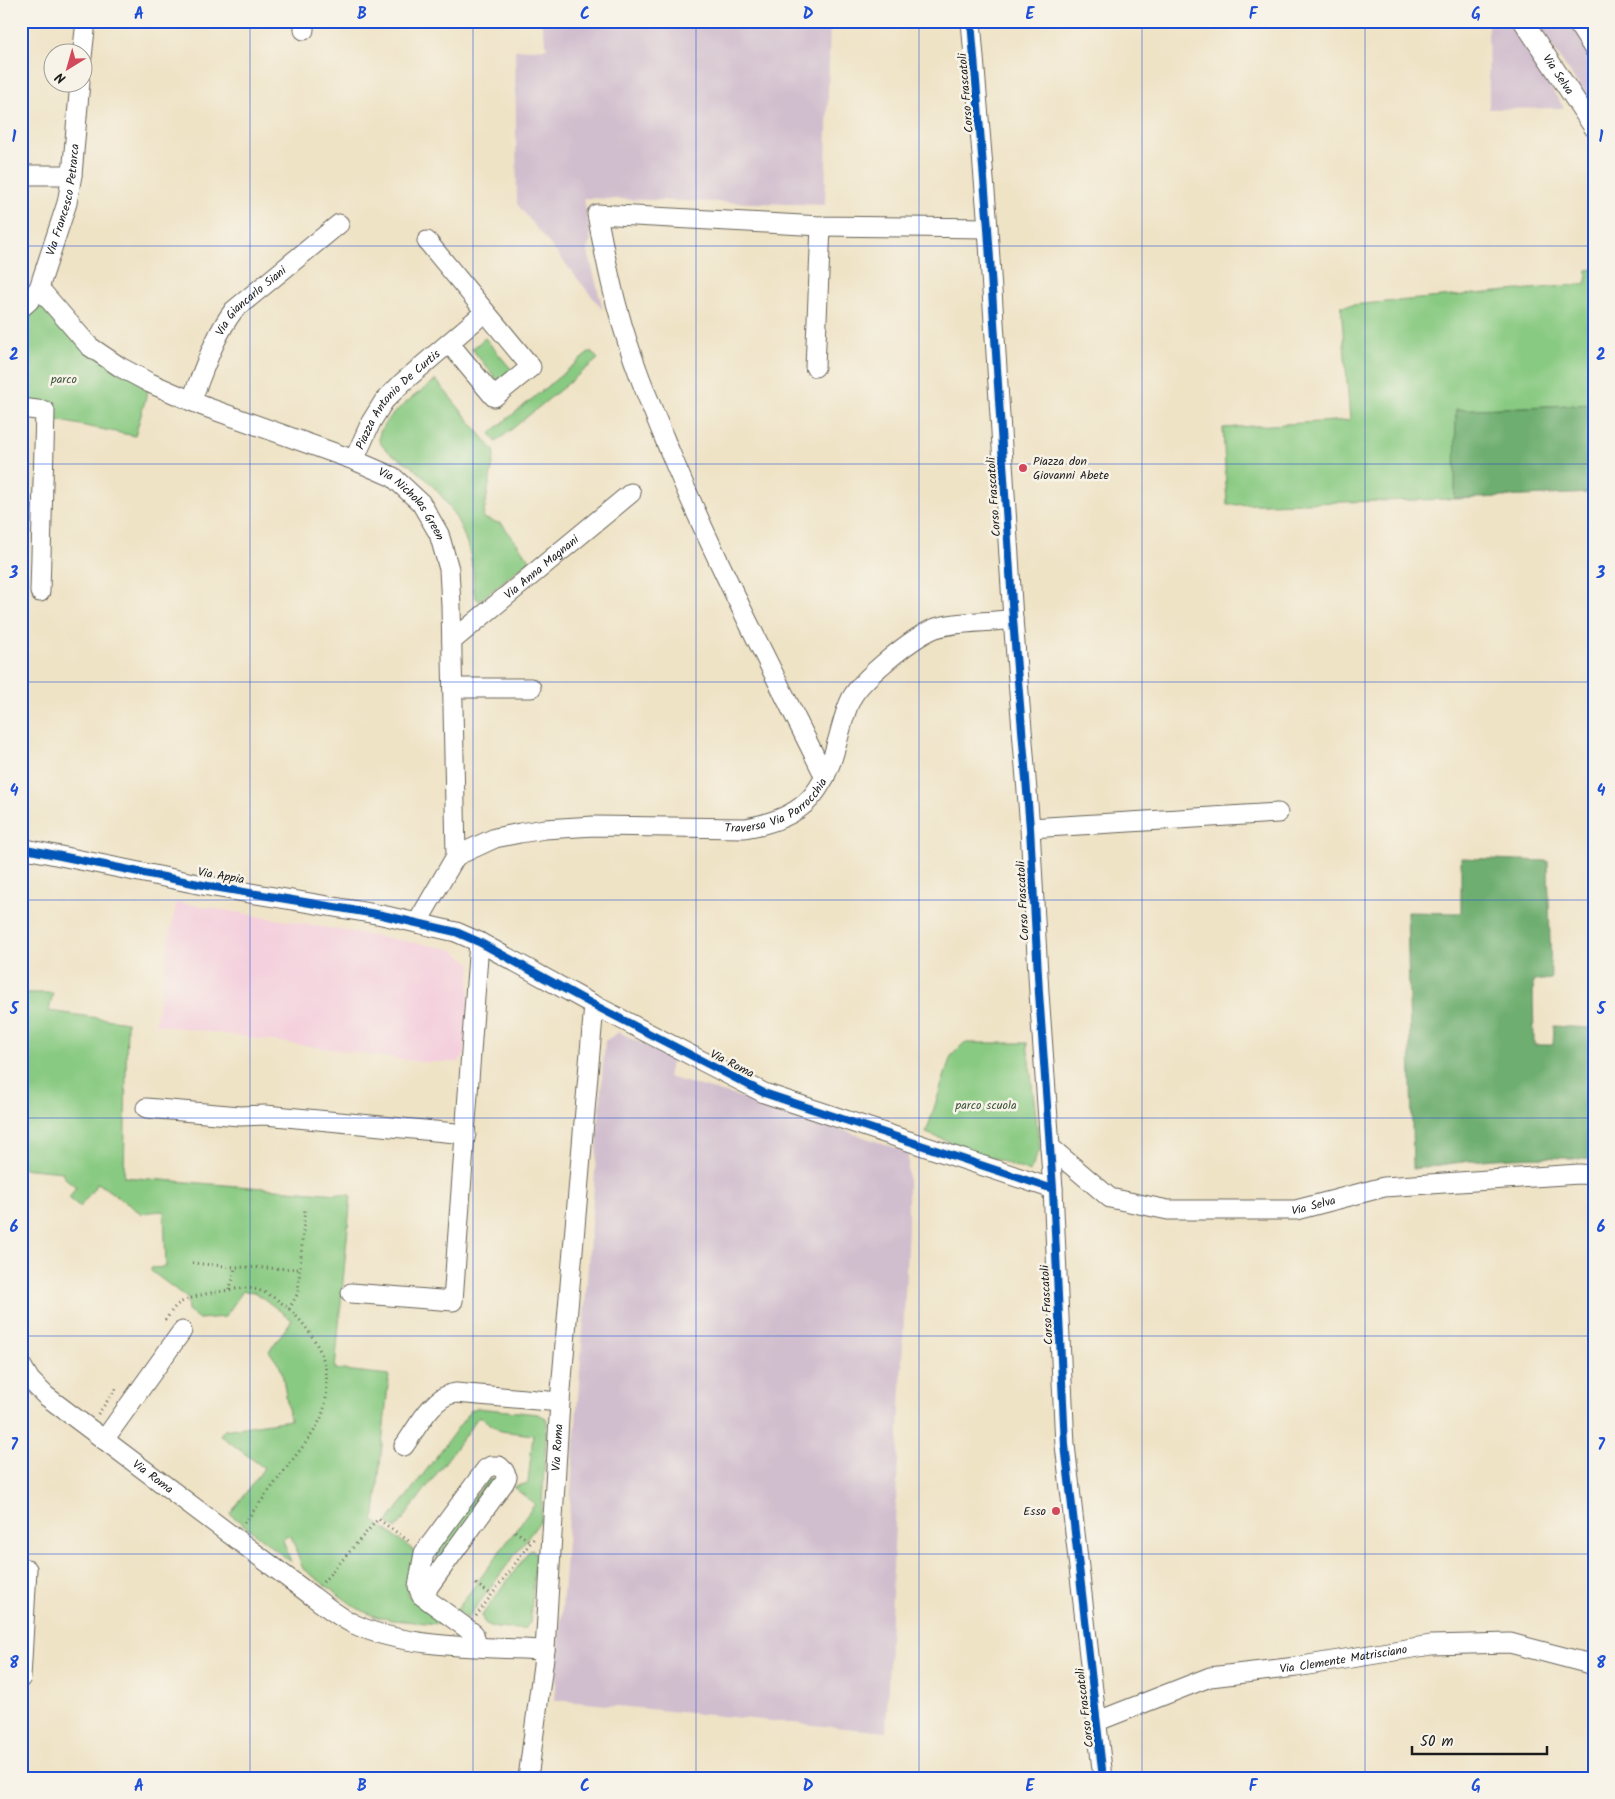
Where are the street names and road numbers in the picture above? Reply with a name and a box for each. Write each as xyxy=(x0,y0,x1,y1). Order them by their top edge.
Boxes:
street label: Via Selva xyxy=(1538,50,1579,99)
street label: Corso Frascatoli xyxy=(953,51,979,134)
street label: Via Francesco Petrarca xyxy=(41,143,84,258)
street label: Via Giancarlo Siani xyxy=(210,261,291,339)
street label: Piazza Antonio De Curtis xyxy=(350,345,444,452)
street label: Corso Frascatoli xyxy=(982,455,1006,537)
street label: Via Nicholas Green xyxy=(375,462,450,542)
street label: Via Anna Magnani xyxy=(500,530,584,604)
street label: Traversa Via Parrocchia xyxy=(725,774,832,838)
street label: Corso Frascatoli xyxy=(1011,860,1035,941)
street label: Via Appia xyxy=(196,863,246,889)
street label: Via Roma xyxy=(707,1045,758,1083)
street label: Via Selva xyxy=(1291,1190,1338,1220)
street label: Corso Frascatoli xyxy=(1035,1264,1059,1345)
street label: Via Roma xyxy=(546,1423,568,1472)
street label: Via Roma xyxy=(128,1455,178,1498)
street label: Via Clemente Matrisciano xyxy=(1279,1640,1409,1678)
street label: Corso Frascatoli xyxy=(1071,1666,1099,1749)

